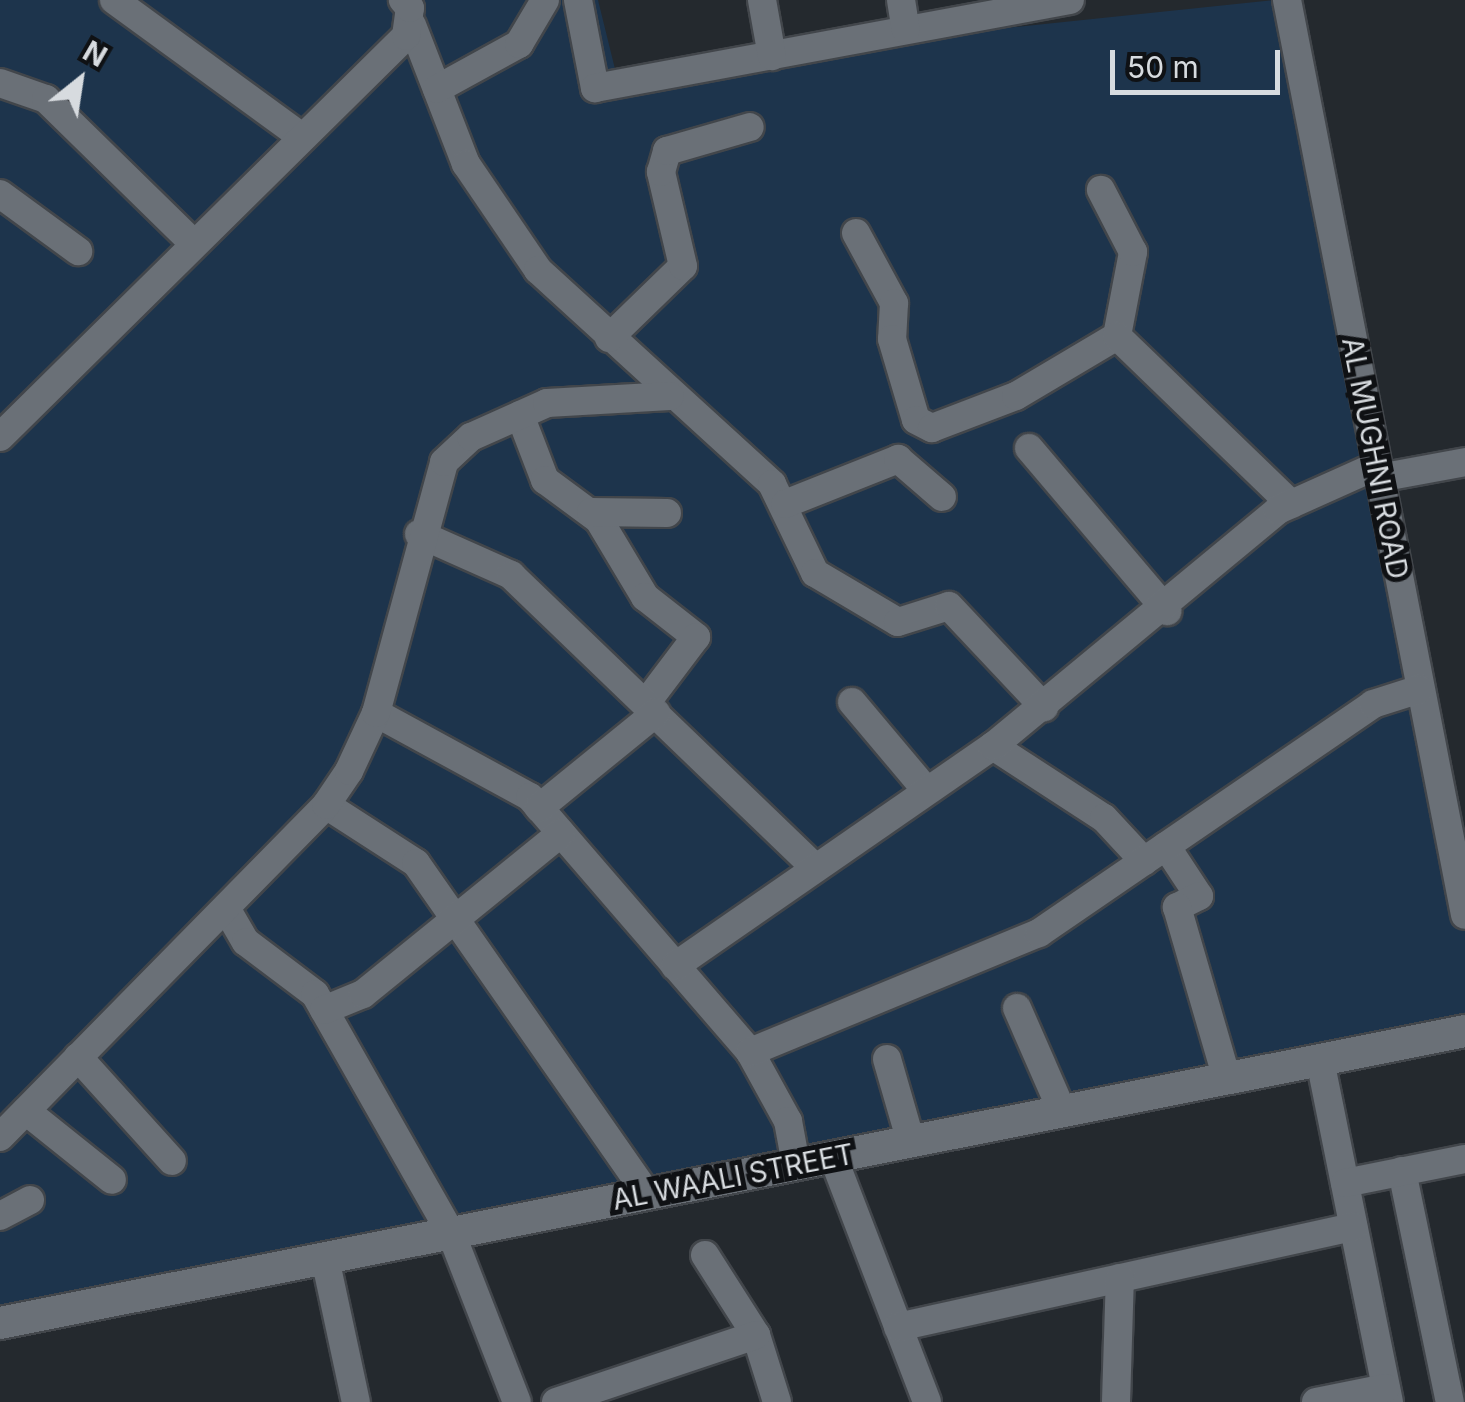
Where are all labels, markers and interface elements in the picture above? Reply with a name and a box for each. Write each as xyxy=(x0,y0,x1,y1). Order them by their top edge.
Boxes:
north arrow xyxy=(30,30,130,130)
scale bar xyxy=(1115,30,1285,92)
text: N xyxy=(77,34,113,74)
text: 50 m xyxy=(1127,49,1199,85)
street label: AL MUGHNI ROAD xyxy=(1335,334,1415,582)
street label: AL WAALI STREET xyxy=(609,1137,857,1217)

